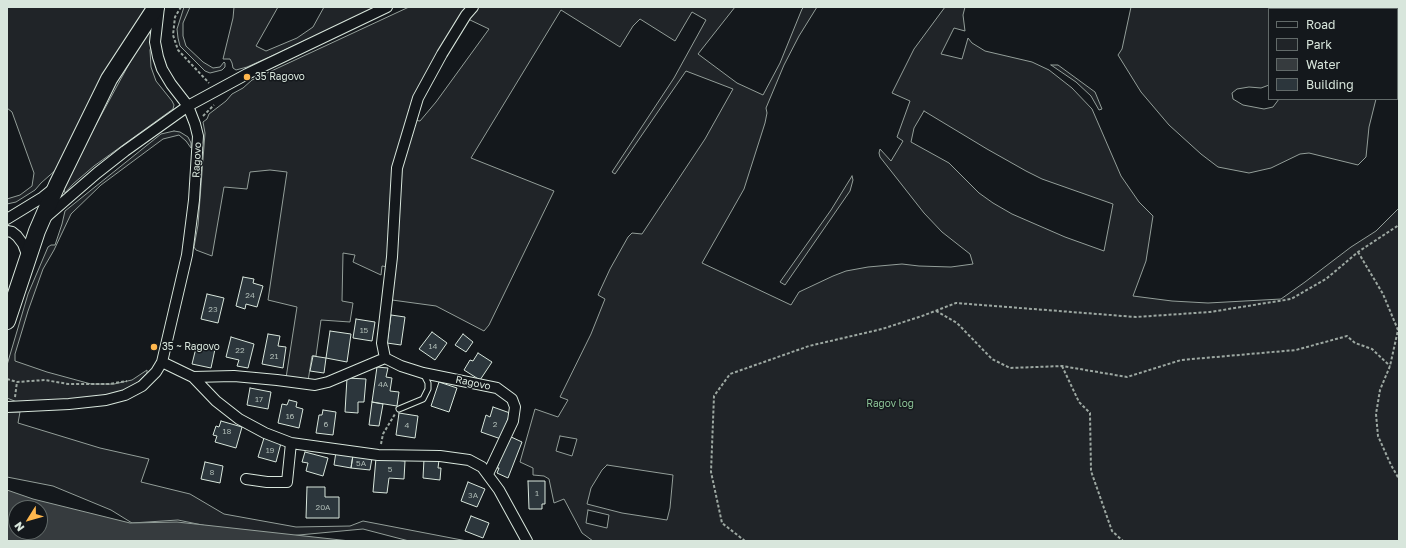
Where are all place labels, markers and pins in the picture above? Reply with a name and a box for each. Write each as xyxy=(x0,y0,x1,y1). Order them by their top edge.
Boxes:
place label: 35 Ragovo xyxy=(255,71,305,83)
marker: 35 Ragovo xyxy=(242,72,252,82)
place label: 35 ~ Ragovo xyxy=(162,341,220,353)
marker: 35 ~ Ragovo xyxy=(149,342,159,352)

